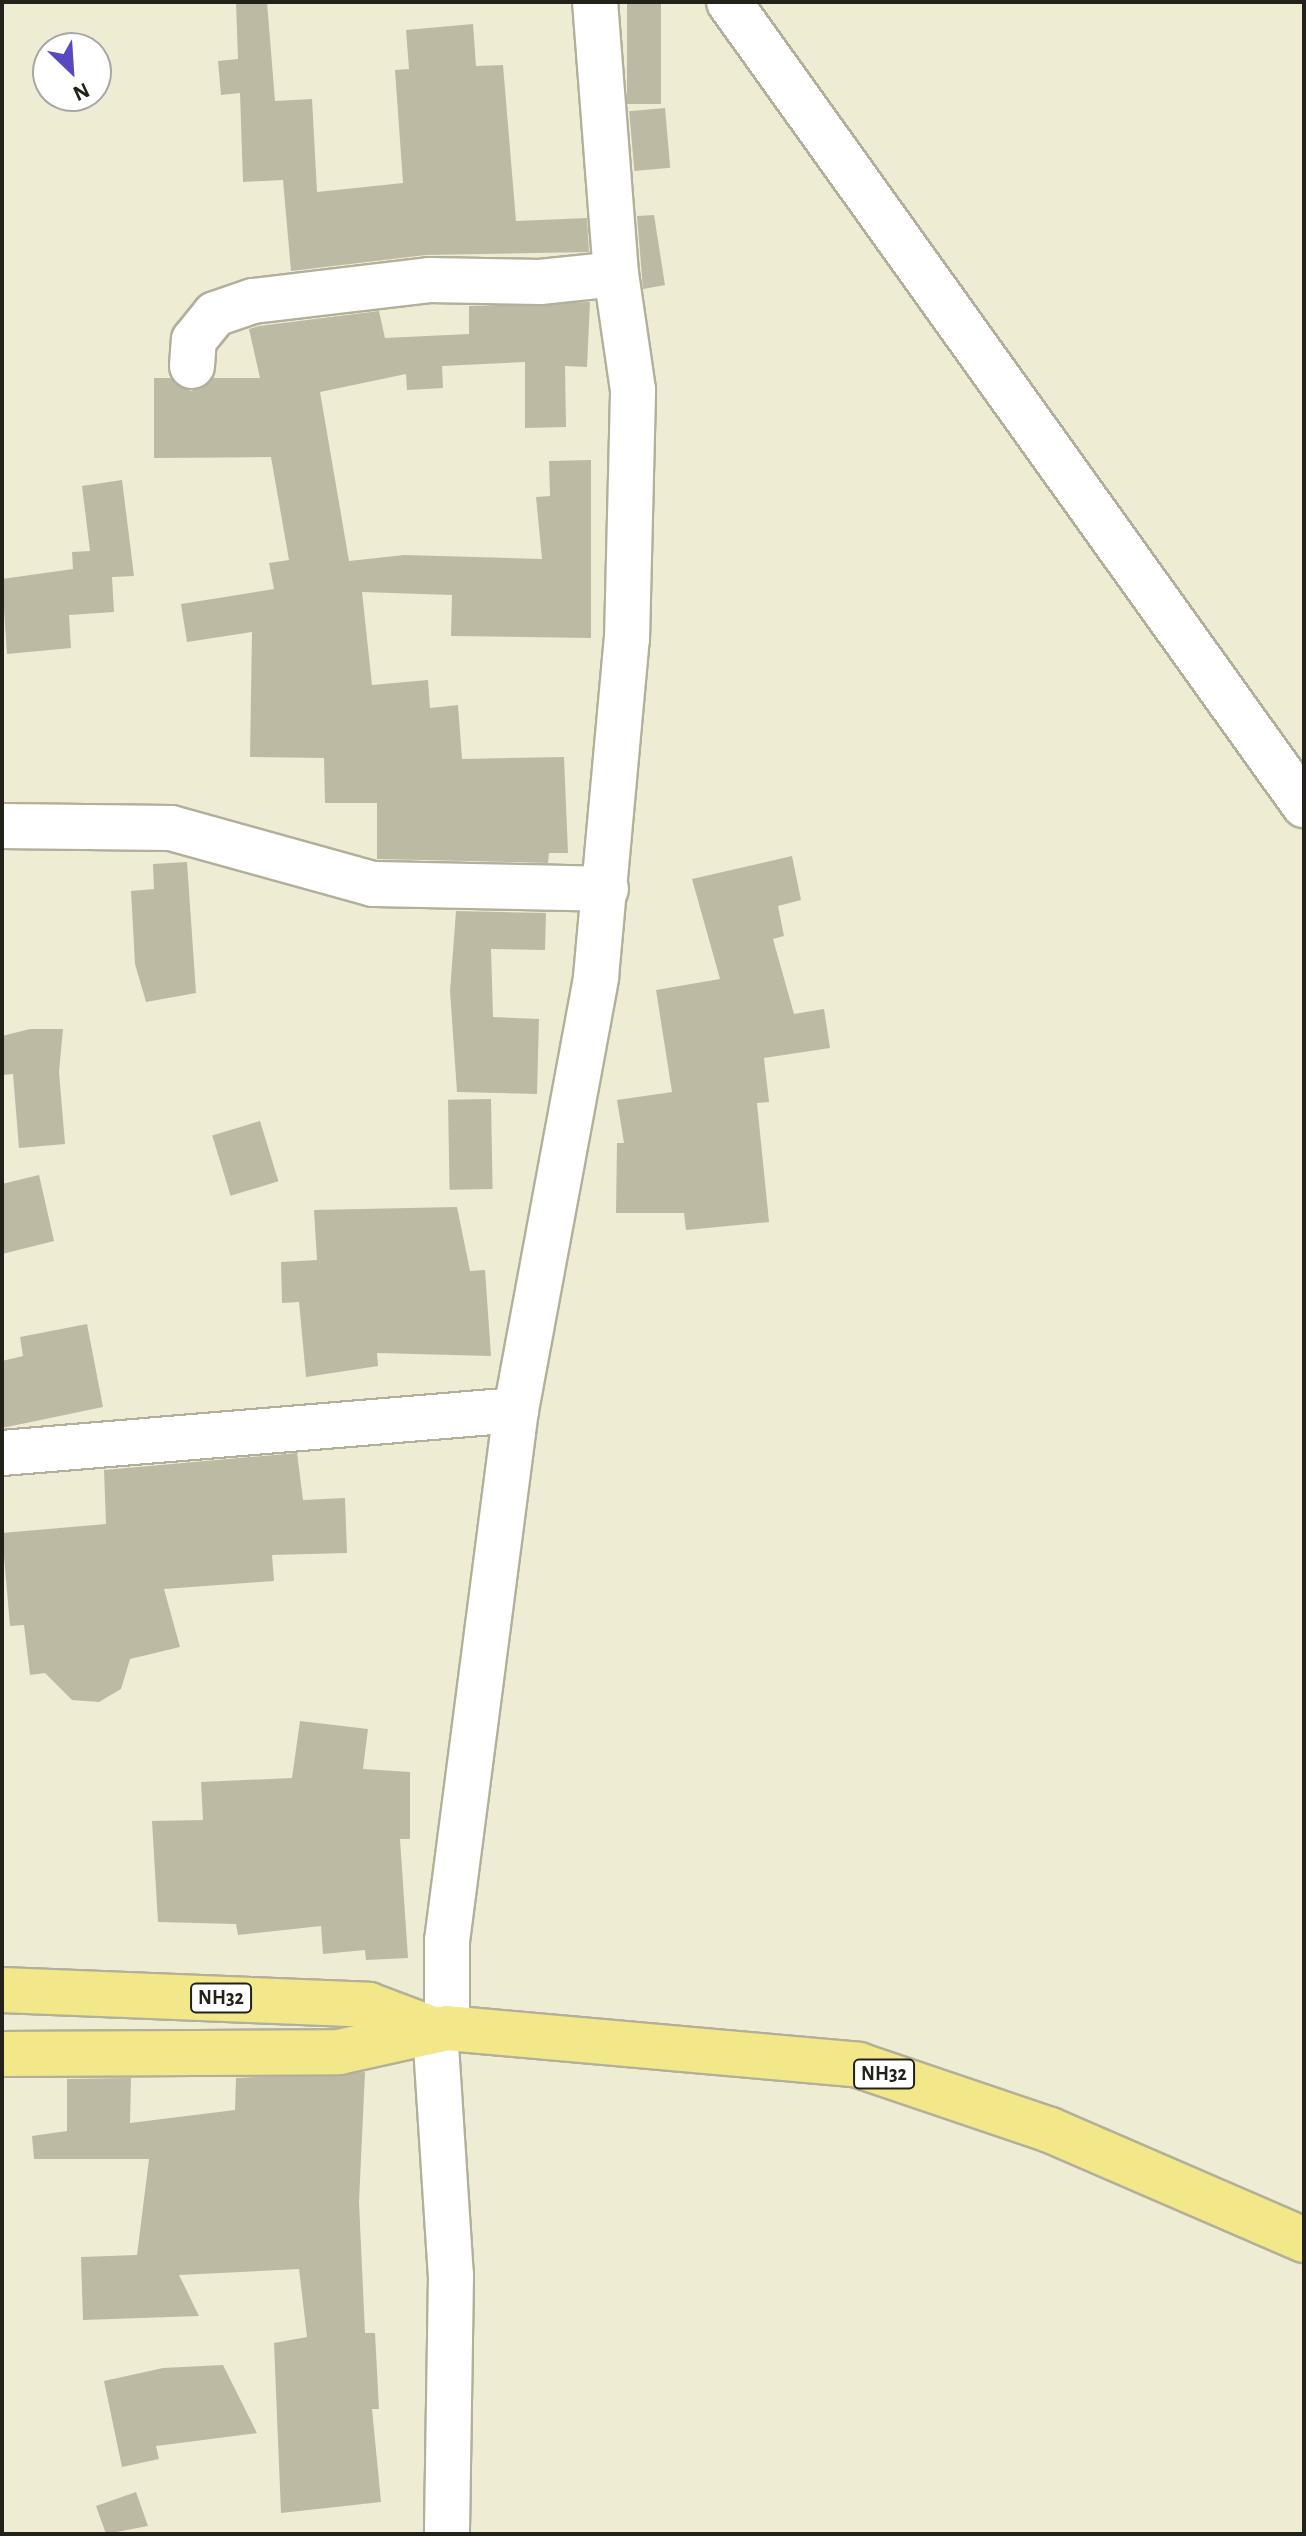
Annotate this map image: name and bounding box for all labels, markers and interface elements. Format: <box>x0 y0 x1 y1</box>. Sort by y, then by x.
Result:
north arrow <box>32 32 112 112</box>
text: N <box>70 79 93 105</box>
road number: NH32 <box>189 1982 253 2014</box>
road number: NH32 <box>852 2058 916 2090</box>

